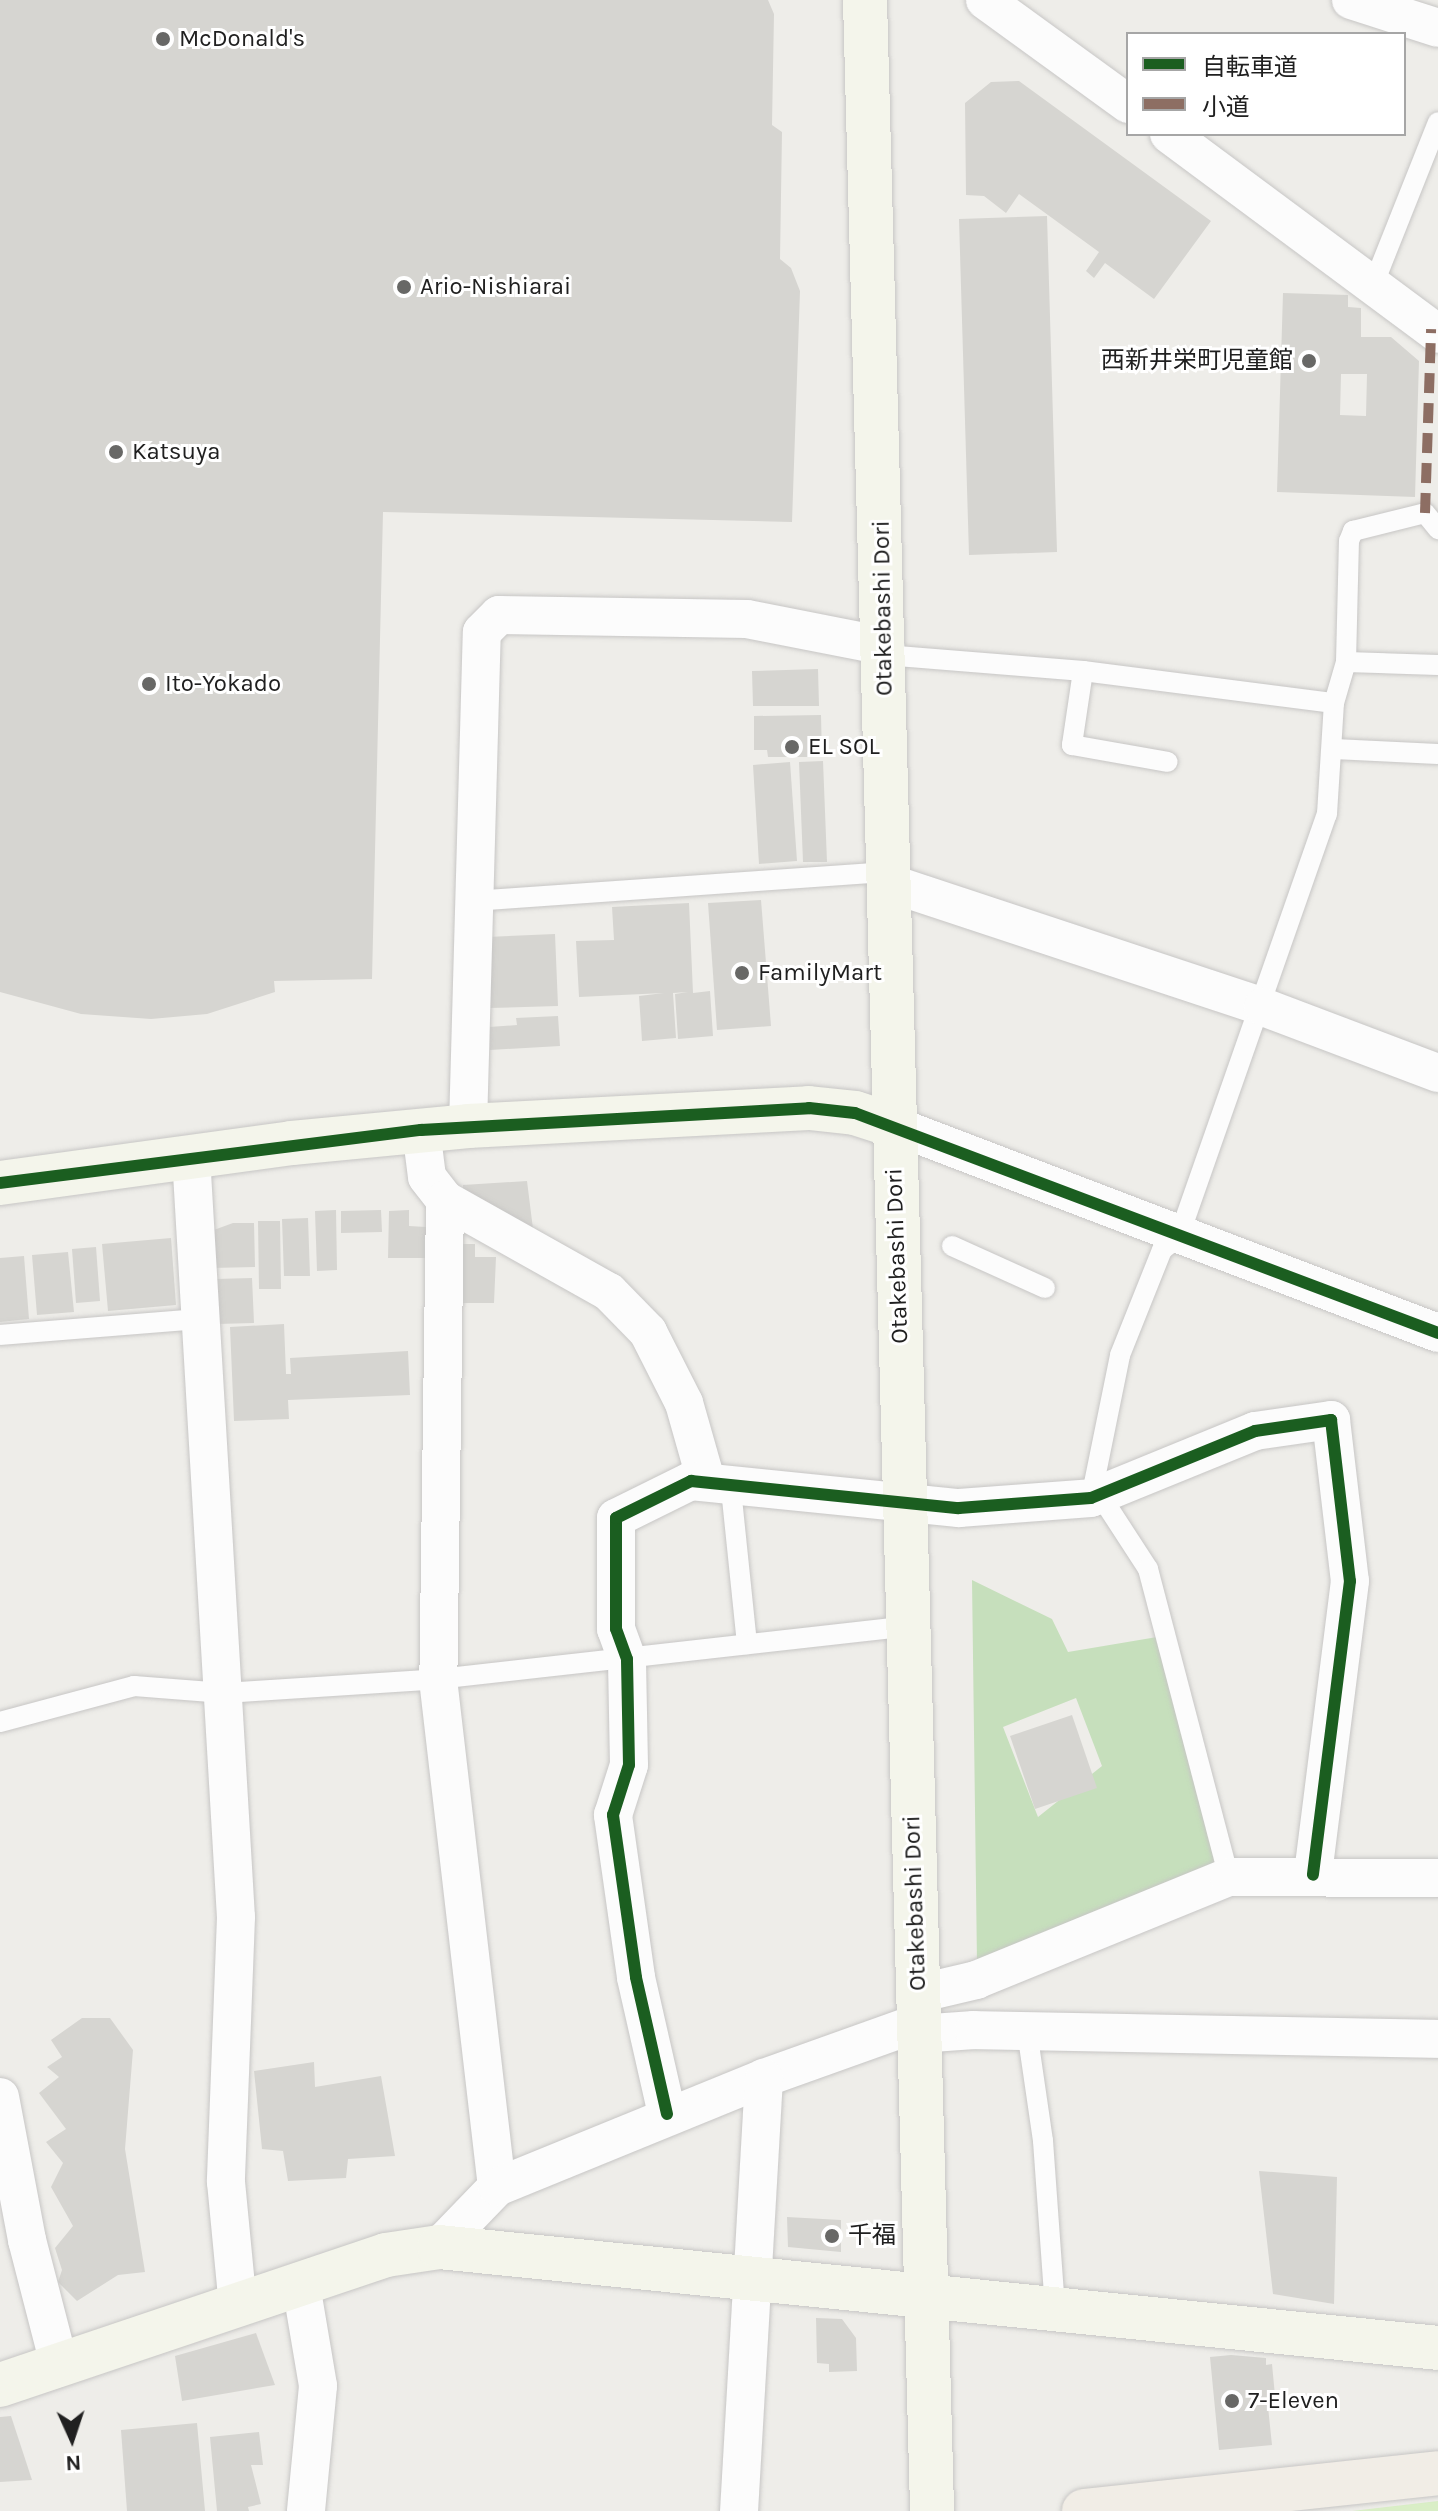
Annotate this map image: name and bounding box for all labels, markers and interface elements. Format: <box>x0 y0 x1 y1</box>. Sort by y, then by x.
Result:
place label: McDonald's <box>179 25 305 53</box>
marker: McDonald's <box>154 30 172 48</box>
legend <box>1126 32 1406 136</box>
text: 自転車道 <box>1202 53 1298 81</box>
text: 小道 <box>1202 93 1250 121</box>
place label: Ario-Nishiarai <box>420 273 571 301</box>
marker: Ario-Nishiarai <box>395 278 413 296</box>
place label: 西新井栄町児童館 <box>1101 347 1293 375</box>
marker: 西新井栄町児童館 <box>1300 352 1318 370</box>
place label: Katsuya <box>132 438 220 466</box>
marker: Katsuya <box>107 443 125 461</box>
street label: Otakebashi Dori <box>867 520 899 696</box>
place label: Ito-Yokado <box>165 670 281 698</box>
marker: Ito-Yokado <box>140 675 158 693</box>
place label: EL SOL <box>808 733 880 761</box>
marker: EL SOL <box>783 738 801 756</box>
place label: FamilyMart <box>758 959 882 987</box>
marker: FamilyMart <box>733 964 751 982</box>
street label: Otakebashi Dori <box>880 1168 914 1344</box>
street label: Otakebashi Dori <box>898 1815 932 1991</box>
place label: 千福 <box>848 2222 896 2250</box>
marker: 千福 <box>823 2227 841 2245</box>
place label: 7-Eleven <box>1248 2387 1339 2415</box>
marker: 7-Eleven <box>1223 2392 1241 2410</box>
north arrow <box>32 2399 112 2479</box>
text: N <box>65 2450 82 2476</box>

